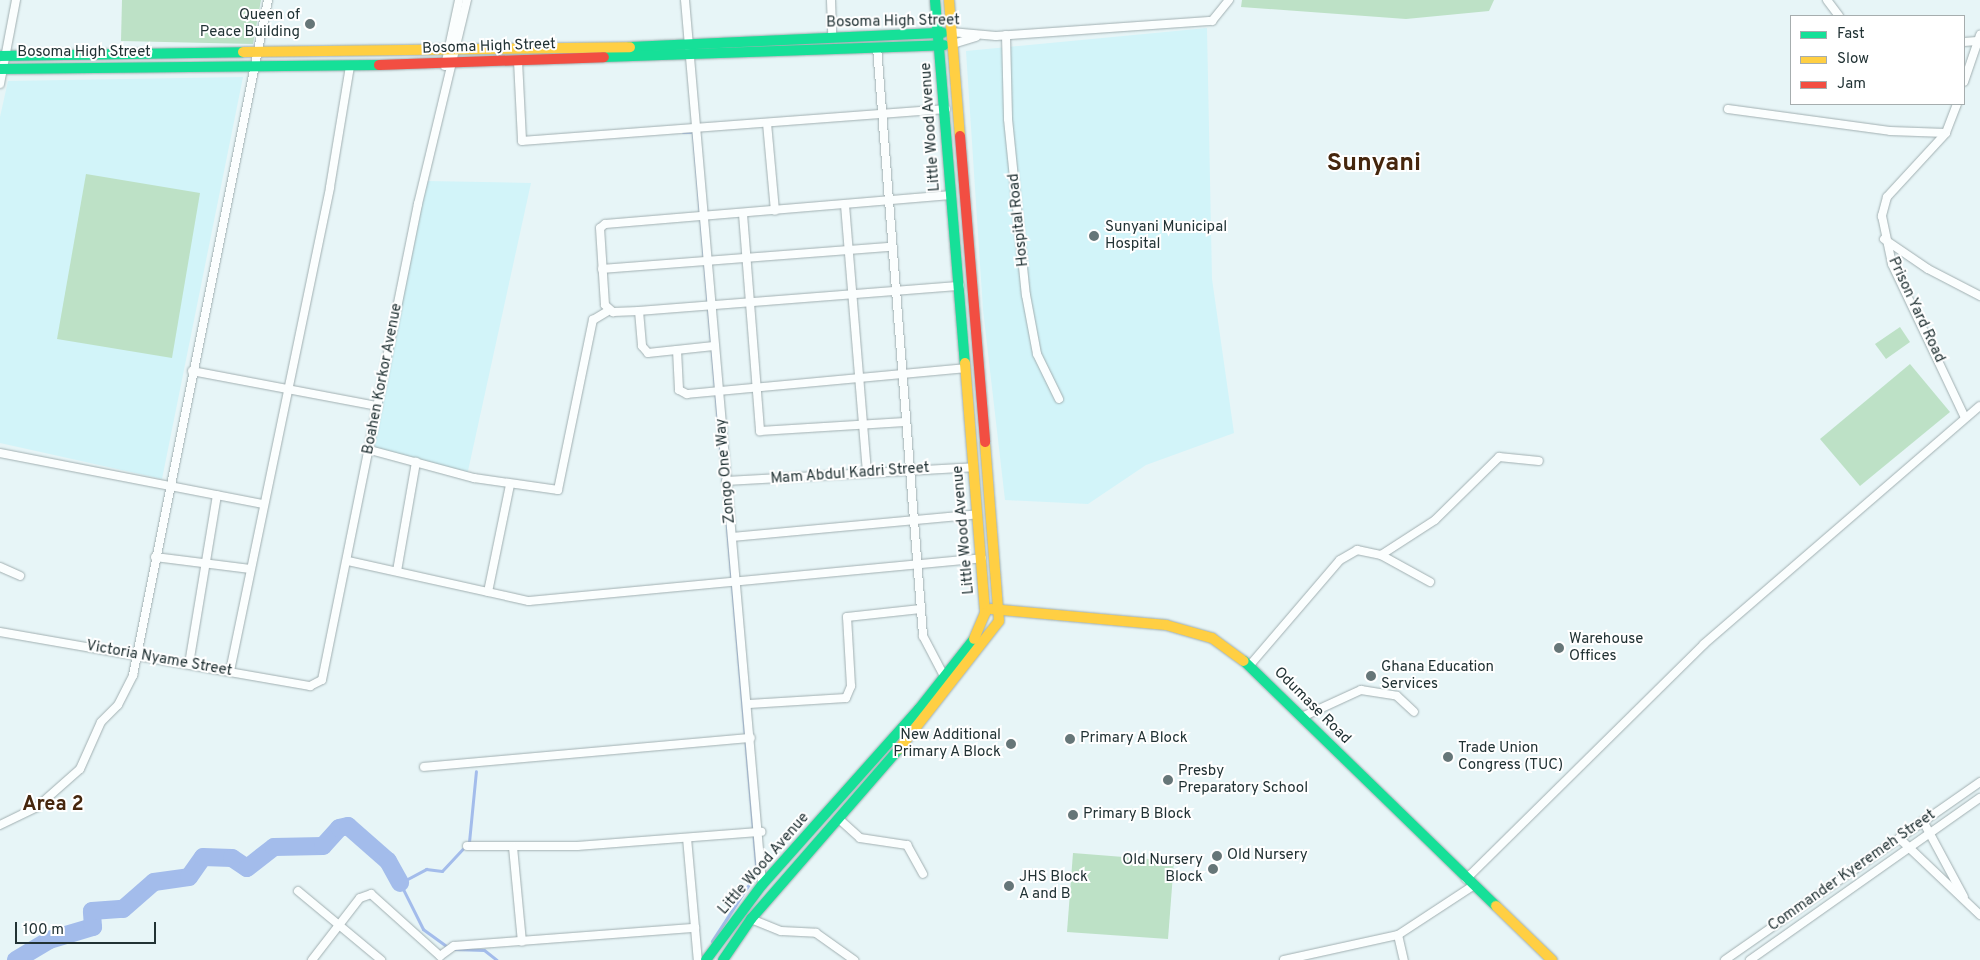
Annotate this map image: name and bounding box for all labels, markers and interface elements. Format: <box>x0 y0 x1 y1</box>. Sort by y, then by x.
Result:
place label: Queen of Peace Building <box>200 6 300 41</box>
street label: Bosoma High Street <box>826 12 960 32</box>
legend <box>1790 15 1965 105</box>
marker: Queen of Peace Building <box>304 18 316 30</box>
text: Fast <box>1837 25 1865 44</box>
street label: Bosoma High Street <box>422 36 556 58</box>
street label: Bosoma High Street <box>17 44 151 62</box>
text: Slow <box>1837 50 1869 69</box>
street label: Little Wood Avenue <box>917 61 945 193</box>
text: Jam <box>1837 75 1866 94</box>
district label: Sunyani <box>1327 149 1421 179</box>
street label: Hospital Road <box>1005 172 1033 268</box>
place label: Sunyani Municipal Hospital <box>1105 218 1227 253</box>
marker: Sunyani Municipal Hospital <box>1087 229 1101 243</box>
street label: Prison Yard Road <box>1884 254 1948 366</box>
street label: Boahen Korkor Avenue <box>359 302 407 456</box>
street label: Zongo One Way <box>712 417 740 525</box>
street label: Mam Abdul Kadri Street <box>770 459 930 489</box>
street label: Little Wood Avenue <box>949 464 979 596</box>
place label: Warehouse Offices <box>1569 630 1643 665</box>
street label: Victoria Nyame Street <box>85 637 233 681</box>
marker: Warehouse Offices <box>1553 642 1565 654</box>
place label: Ghana Education Services <box>1381 658 1494 693</box>
street label: Odumase Road <box>1270 664 1354 748</box>
marker: Ghana Education Services <box>1365 670 1377 682</box>
place label: New Additional Primary A Block <box>892 726 1001 761</box>
place label: Primary A Block <box>1080 730 1189 748</box>
marker: Primary A Block <box>1064 733 1076 745</box>
marker: New Additional Primary A Block <box>1005 738 1017 750</box>
place label: Trade Union Congress (TUC) <box>1458 739 1563 774</box>
marker: Trade Union Congress (TUC) <box>1442 751 1454 763</box>
place label: Presby Preparatory School <box>1178 762 1308 797</box>
marker: Presby Preparatory School <box>1162 774 1174 786</box>
district label: Area 2 <box>22 793 84 817</box>
place label: Primary B Block <box>1083 806 1192 824</box>
street label: Commander Kyeremeh Street <box>1765 806 1939 936</box>
street label: Little Wood Avenue <box>715 809 813 919</box>
marker: Primary B Block <box>1067 809 1079 821</box>
place label: Old Nursery <box>1227 847 1308 865</box>
marker: Old Nursery <box>1211 850 1223 862</box>
place label: Old Nursery Block <box>1122 851 1203 886</box>
marker: Old Nursery Block <box>1207 863 1219 875</box>
place label: JHS Block A and B <box>1019 868 1088 903</box>
marker: JHS Block A and B <box>1003 880 1015 892</box>
scale bar <box>18 912 159 944</box>
text: 100 m <box>23 921 64 940</box>

